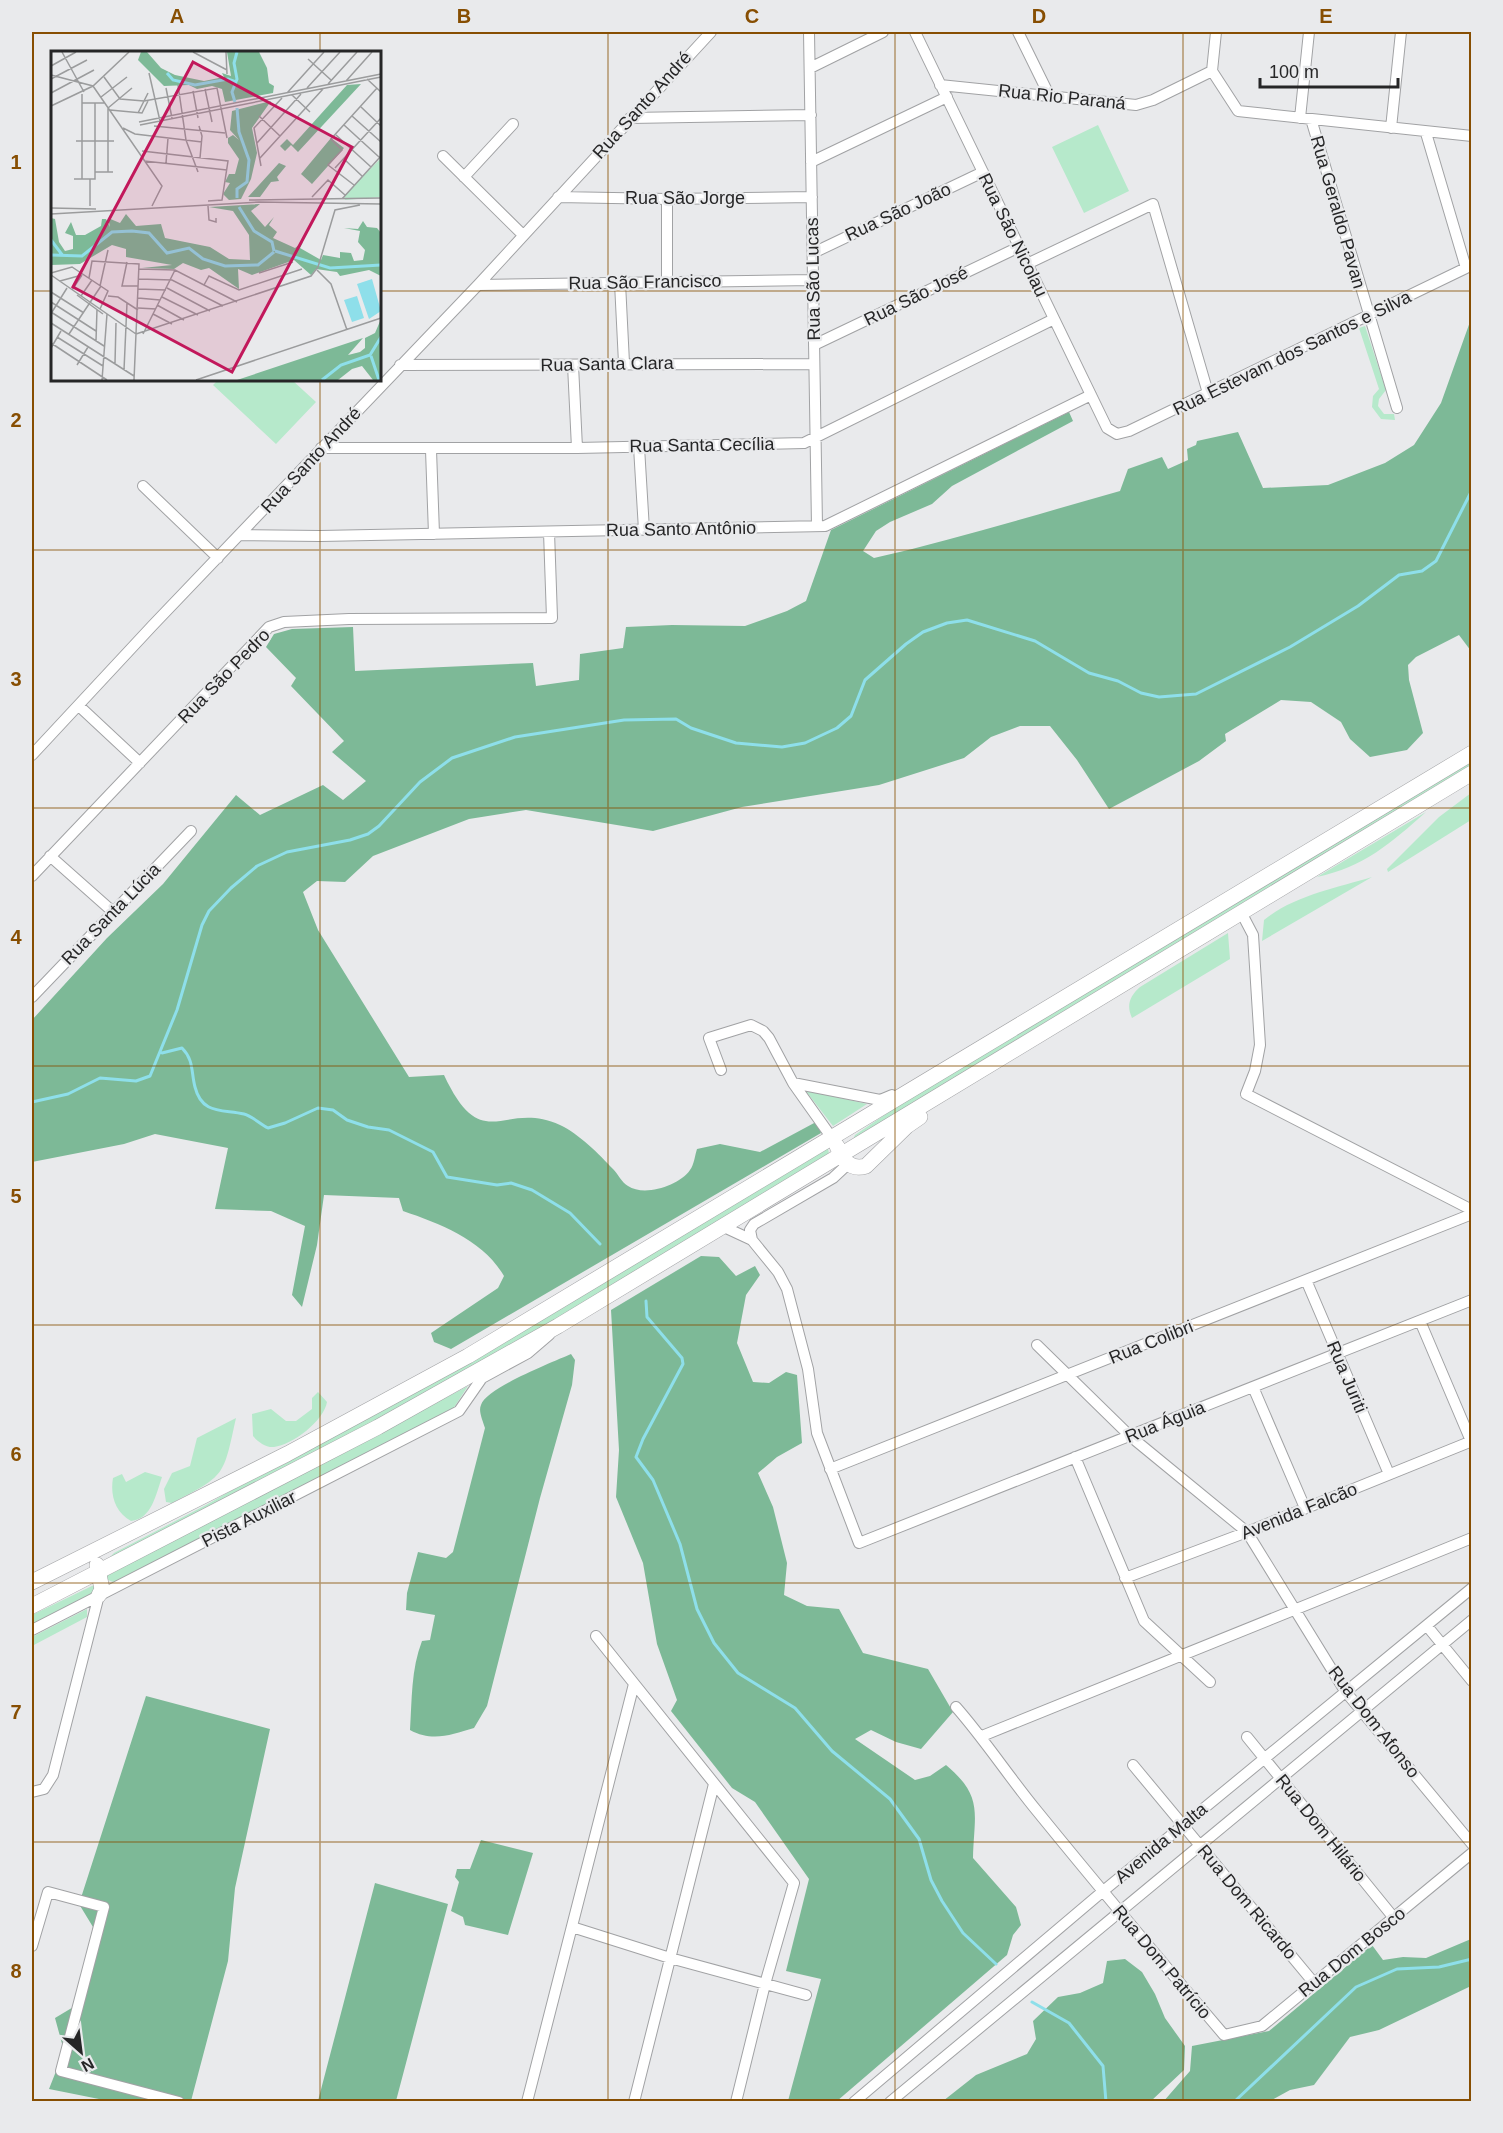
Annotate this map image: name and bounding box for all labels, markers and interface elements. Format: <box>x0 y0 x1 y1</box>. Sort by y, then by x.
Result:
text: A <box>170 5 184 27</box>
text: B <box>457 5 471 27</box>
text: C <box>745 5 759 27</box>
text: D <box>1032 5 1046 27</box>
text: E <box>1319 5 1333 27</box>
street label: Rua Santo André <box>589 47 695 163</box>
inset map <box>51 51 381 381</box>
scale bar <box>1260 51 1398 89</box>
text: 100 m <box>1269 62 1319 82</box>
street label: Rua Rio Paraná <box>997 80 1128 114</box>
street label: Rua Geraldo Pavan <box>1307 133 1369 291</box>
text: 1 <box>10 151 22 173</box>
street label: Rua São Nicolau <box>974 170 1052 300</box>
street label: Rua São João <box>842 179 954 245</box>
street label: Rua São Jorge <box>625 188 745 208</box>
street label: Rua São Lucas <box>802 217 824 341</box>
street label: Rua São José <box>861 262 971 330</box>
street label: Rua São Francisco <box>568 271 722 293</box>
street label: Rua Estevam dos Santos e Silva <box>1170 286 1415 419</box>
street label: Rua Santa Clara <box>540 353 675 375</box>
street label: Rua Santo André <box>257 403 365 517</box>
text: 2 <box>10 409 22 431</box>
street label: Rua Santa Cecília <box>629 434 776 456</box>
street label: Rua Santo Antônio <box>606 518 756 540</box>
street label: Rua São Pedro <box>174 625 274 727</box>
text: 3 <box>10 668 22 690</box>
street label: Rua Santa Lúcia <box>58 858 165 969</box>
text: 4 <box>10 926 22 948</box>
text: 5 <box>10 1185 22 1207</box>
street label: Rua Colibri <box>1106 1316 1196 1368</box>
street label: Rua Juriti <box>1323 1338 1371 1416</box>
street label: Rua Águia <box>1122 1397 1209 1447</box>
text: 6 <box>10 1443 22 1465</box>
street label: Avenida Falcão <box>1238 1479 1360 1543</box>
street label: Pista Auxiliar <box>199 1487 299 1551</box>
street label: Rua Dom Afonso <box>1324 1662 1424 1782</box>
text: 7 <box>10 1701 22 1723</box>
street label: Rua Dom Hilário <box>1272 1770 1370 1886</box>
street label: Avenida Malta <box>1111 1798 1212 1887</box>
street label: Rua Dom Ricardo <box>1193 1841 1301 1963</box>
street label: Rua Dom Patrício <box>1109 1901 1215 2023</box>
street label: Rua Dom Bosco <box>1295 1903 1409 2001</box>
text: 8 <box>10 1960 22 1982</box>
north arrow <box>51 2022 111 2082</box>
text: N <box>79 2055 97 2075</box>

